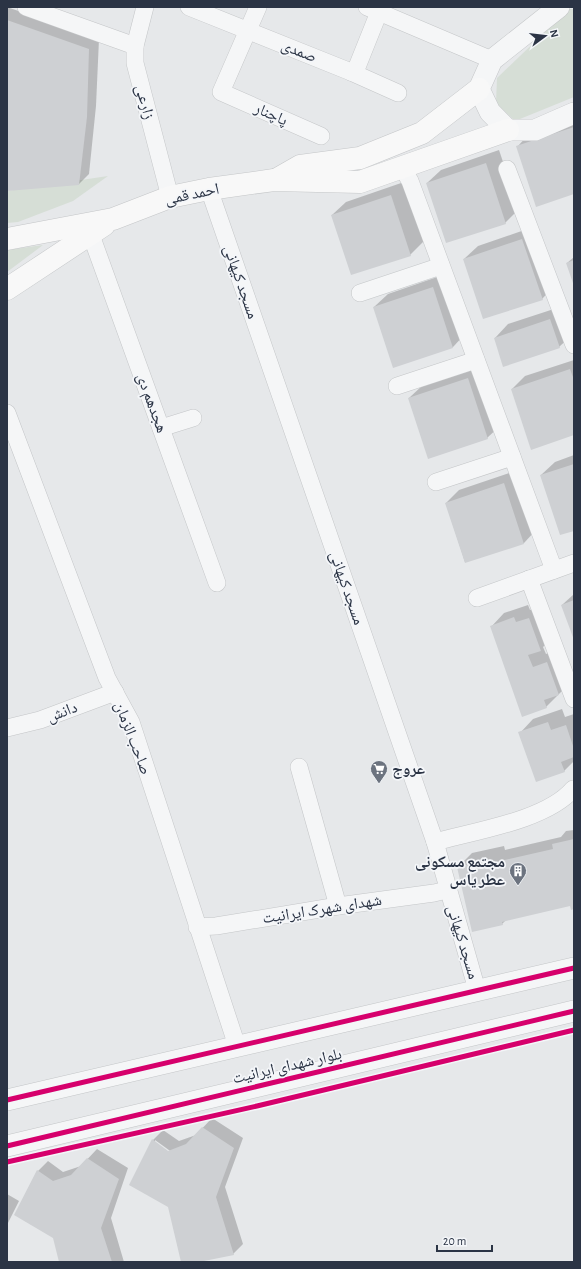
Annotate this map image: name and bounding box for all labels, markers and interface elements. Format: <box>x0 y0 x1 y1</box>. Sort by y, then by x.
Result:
north arrow <box>525 16 565 56</box>
text: N <box>548 28 560 39</box>
street label: صمدی <box>278 37 319 67</box>
street label: زارعی <box>131 83 157 122</box>
street label: پاچنار <box>251 99 290 129</box>
street label: احمد قمی <box>163 180 221 210</box>
street label: مسجد کیهانی <box>219 243 261 322</box>
street label: هجدهم دی <box>132 371 170 436</box>
street label: مسجد کیهانی <box>325 549 367 628</box>
street label: دانش <box>45 699 80 727</box>
street label: صاحب الزمان <box>110 699 154 777</box>
supermarket icon: عروج <box>369 759 389 784</box>
place label: عروج <box>392 761 425 779</box>
place label: مجتمع مسکونی عطر یاس <box>415 854 505 889</box>
building icon: مجتمع مسکونی عطر یاس <box>508 861 528 886</box>
street label: شهدای شهرک ایرانیت <box>261 892 383 928</box>
street label: مسجد کیهانی <box>442 903 482 982</box>
street label: بلوار شهدای ایرانیت <box>231 1046 344 1088</box>
scale bar <box>437 1227 492 1253</box>
text: 20 m <box>443 1235 466 1247</box>

